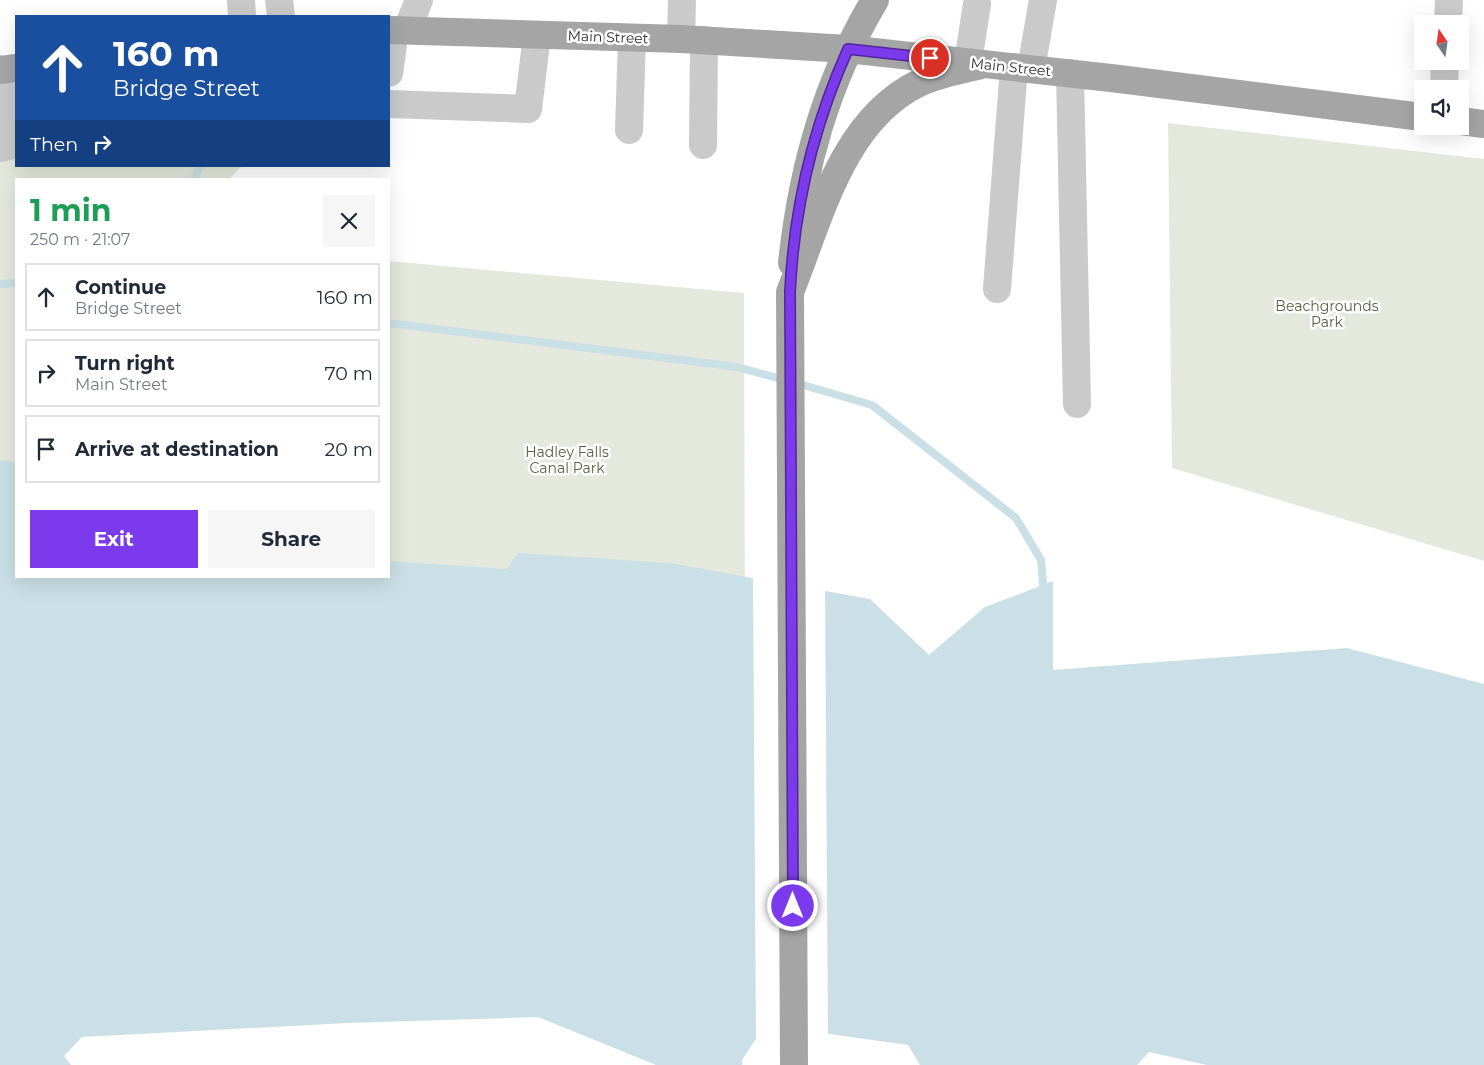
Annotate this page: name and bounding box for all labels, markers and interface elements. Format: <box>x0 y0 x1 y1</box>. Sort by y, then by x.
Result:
north arrow <box>1414 15 1469 70</box>
map controls <box>1414 15 1469 135</box>
street label: Main Street <box>567 27 649 47</box>
text: 160 m <box>113 32 219 75</box>
icon: ahead <box>30 35 95 100</box>
pin <box>909 37 951 79</box>
icon: arrive <box>916 44 944 72</box>
street label: Main Street <box>970 54 1052 80</box>
text: Bridge Street <box>113 75 260 102</box>
button: sound <box>1414 80 1469 135</box>
icon: right <box>88 130 116 158</box>
text: Then <box>30 133 78 156</box>
text: 1 min <box>30 192 111 229</box>
button: close <box>323 195 375 247</box>
text: 250 m · 21:07 <box>30 230 130 249</box>
text: Continue <box>75 276 166 299</box>
icon: ahead <box>32 283 60 311</box>
text: 160 m <box>317 286 373 309</box>
park label: Beachgrounds Park <box>1275 297 1379 331</box>
text: Bridge Street <box>75 299 182 318</box>
text: Turn right <box>75 352 175 375</box>
icon: right <box>32 359 60 387</box>
text: 70 m <box>324 362 373 385</box>
text: Main Street <box>75 375 167 394</box>
icon: arrive <box>32 435 60 463</box>
text: Arrive at destination <box>75 438 279 461</box>
text: 20 m <box>325 438 373 461</box>
park label: Hadley Falls Canal Park <box>525 443 609 477</box>
button: Exit <box>30 510 198 568</box>
button: Share <box>208 510 375 568</box>
position arrow <box>766 879 818 931</box>

